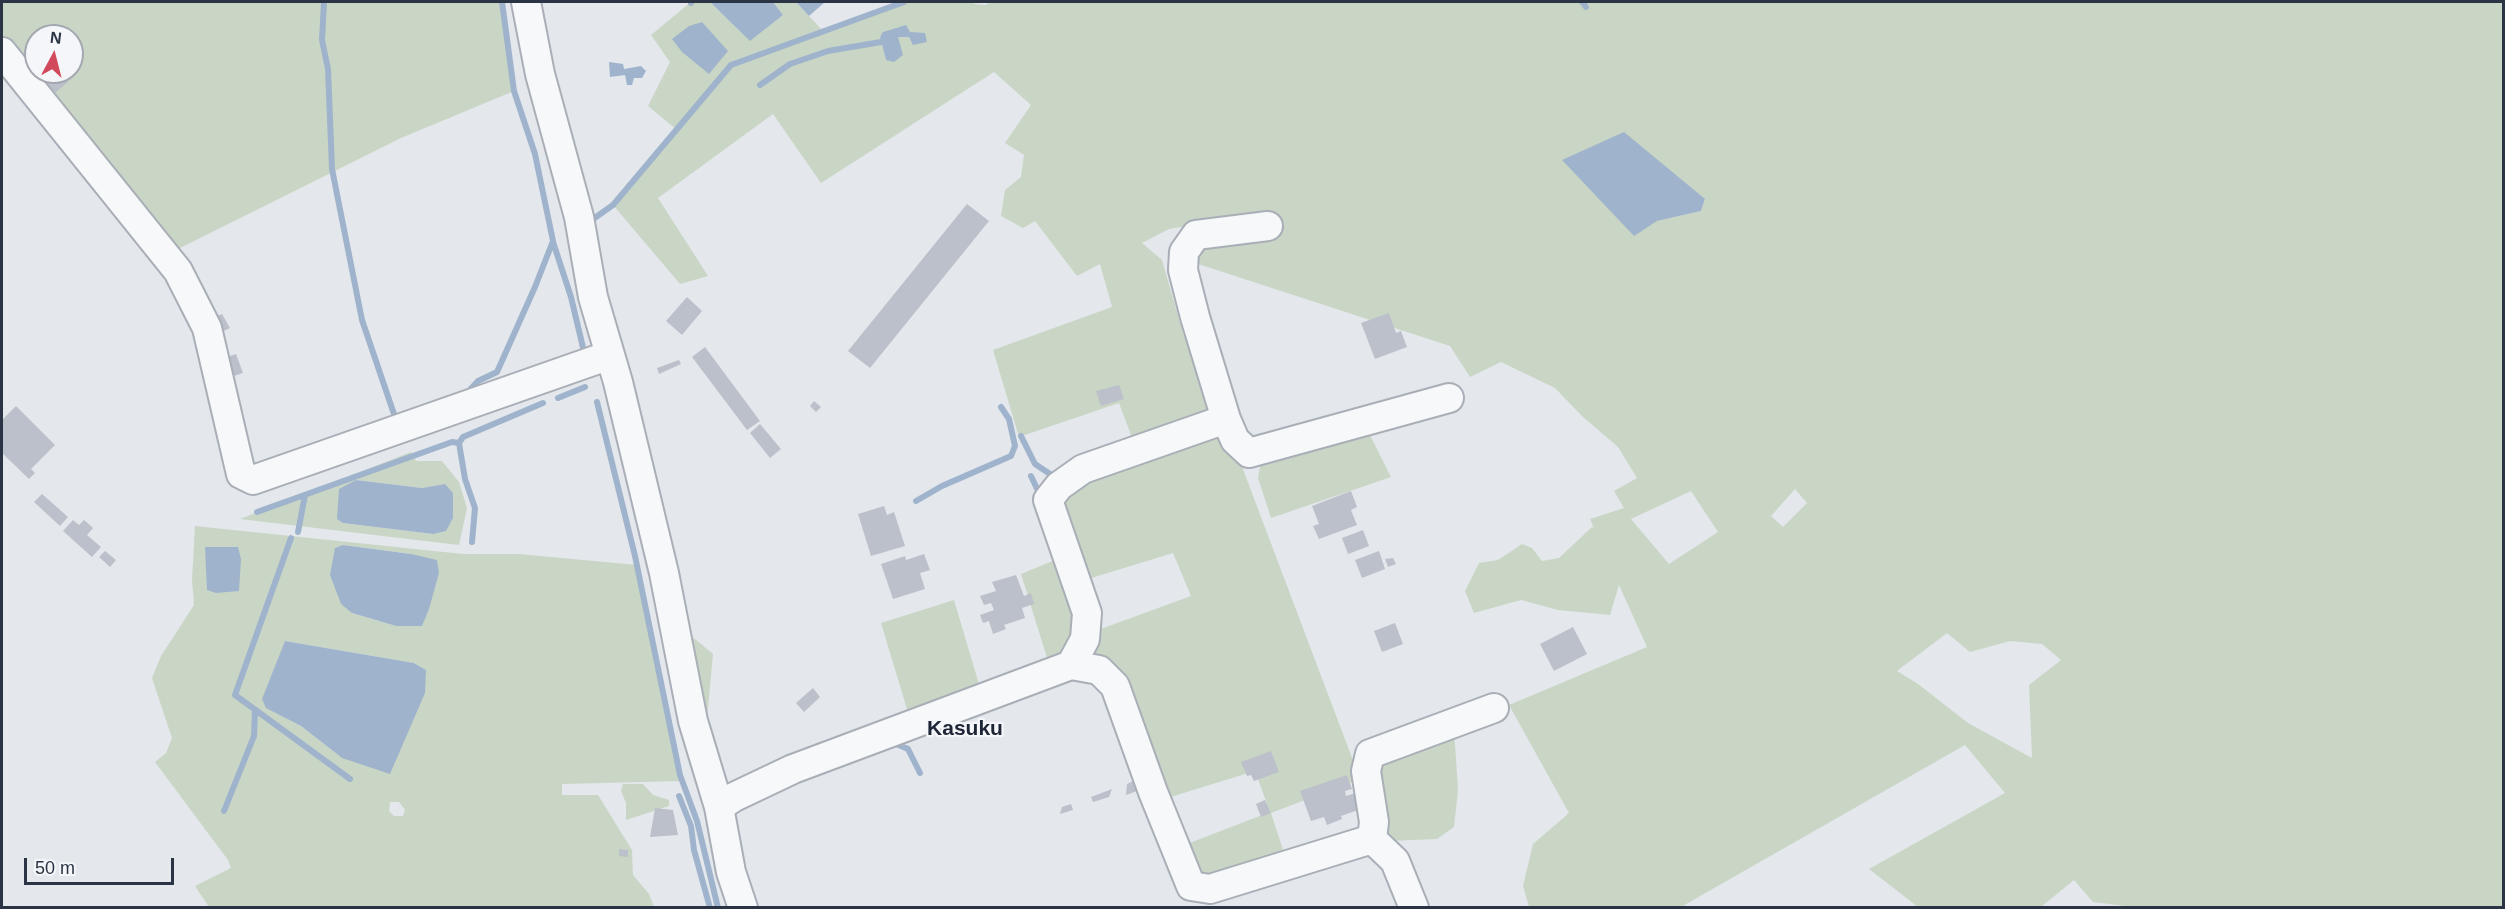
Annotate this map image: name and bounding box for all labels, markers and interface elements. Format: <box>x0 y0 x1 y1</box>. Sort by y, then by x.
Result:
north arrow <box>24 24 84 84</box>
text: N <box>49 28 63 47</box>
district label: Kasuku <box>927 716 1003 742</box>
scale bar <box>27 846 177 884</box>
text: 50 m <box>35 858 75 878</box>

